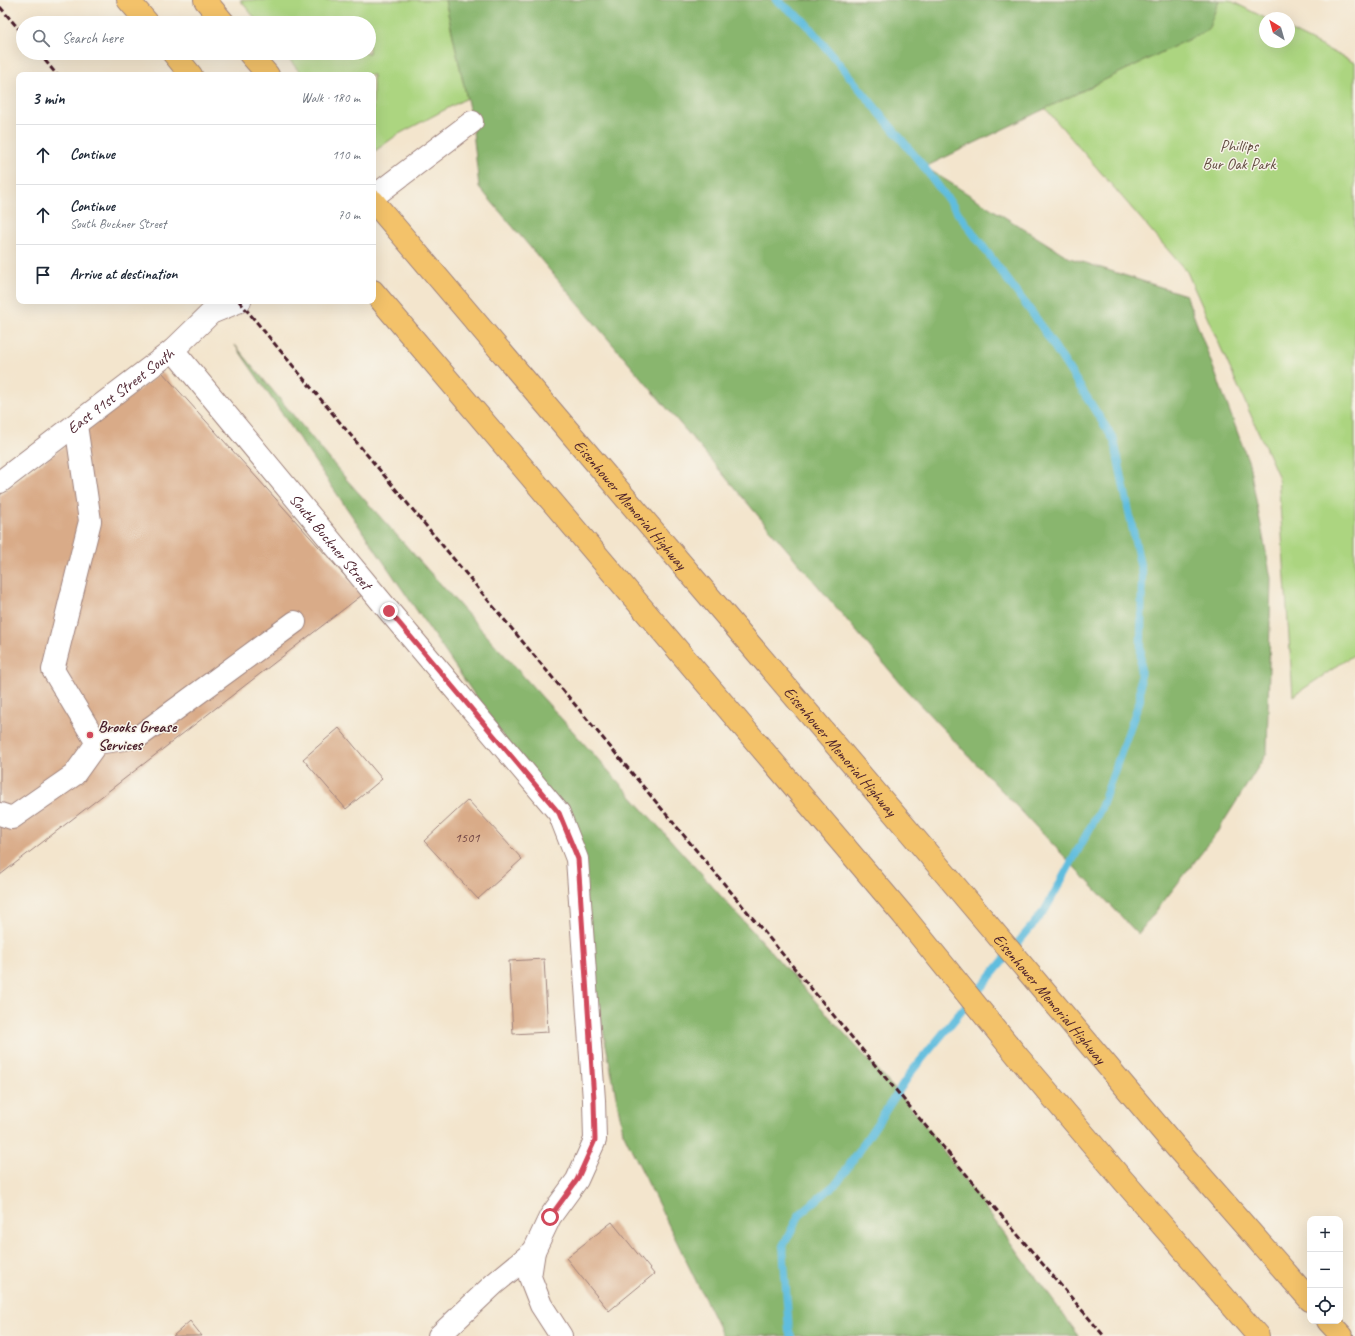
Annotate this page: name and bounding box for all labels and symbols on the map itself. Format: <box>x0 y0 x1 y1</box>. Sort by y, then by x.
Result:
north arrow <box>1259 12 1295 48</box>
park label: Phillips Bur Oak Park <box>1203 136 1277 174</box>
street label: East 91st Street South <box>63 343 180 438</box>
street label: Eisenhower Memorial Highway <box>569 436 692 575</box>
street label: South Buckner Street <box>285 490 378 596</box>
route end <box>380 602 398 620</box>
street label: Eisenhower Memorial Highway <box>779 683 902 822</box>
place label: Brooks Grease Services <box>98 717 178 755</box>
marker: Brooks Grease Services <box>85 730 95 740</box>
house number: 1501 <box>454 829 480 846</box>
street label: Eisenhower Memorial Highway <box>989 930 1111 1069</box>
route start <box>541 1208 559 1226</box>

